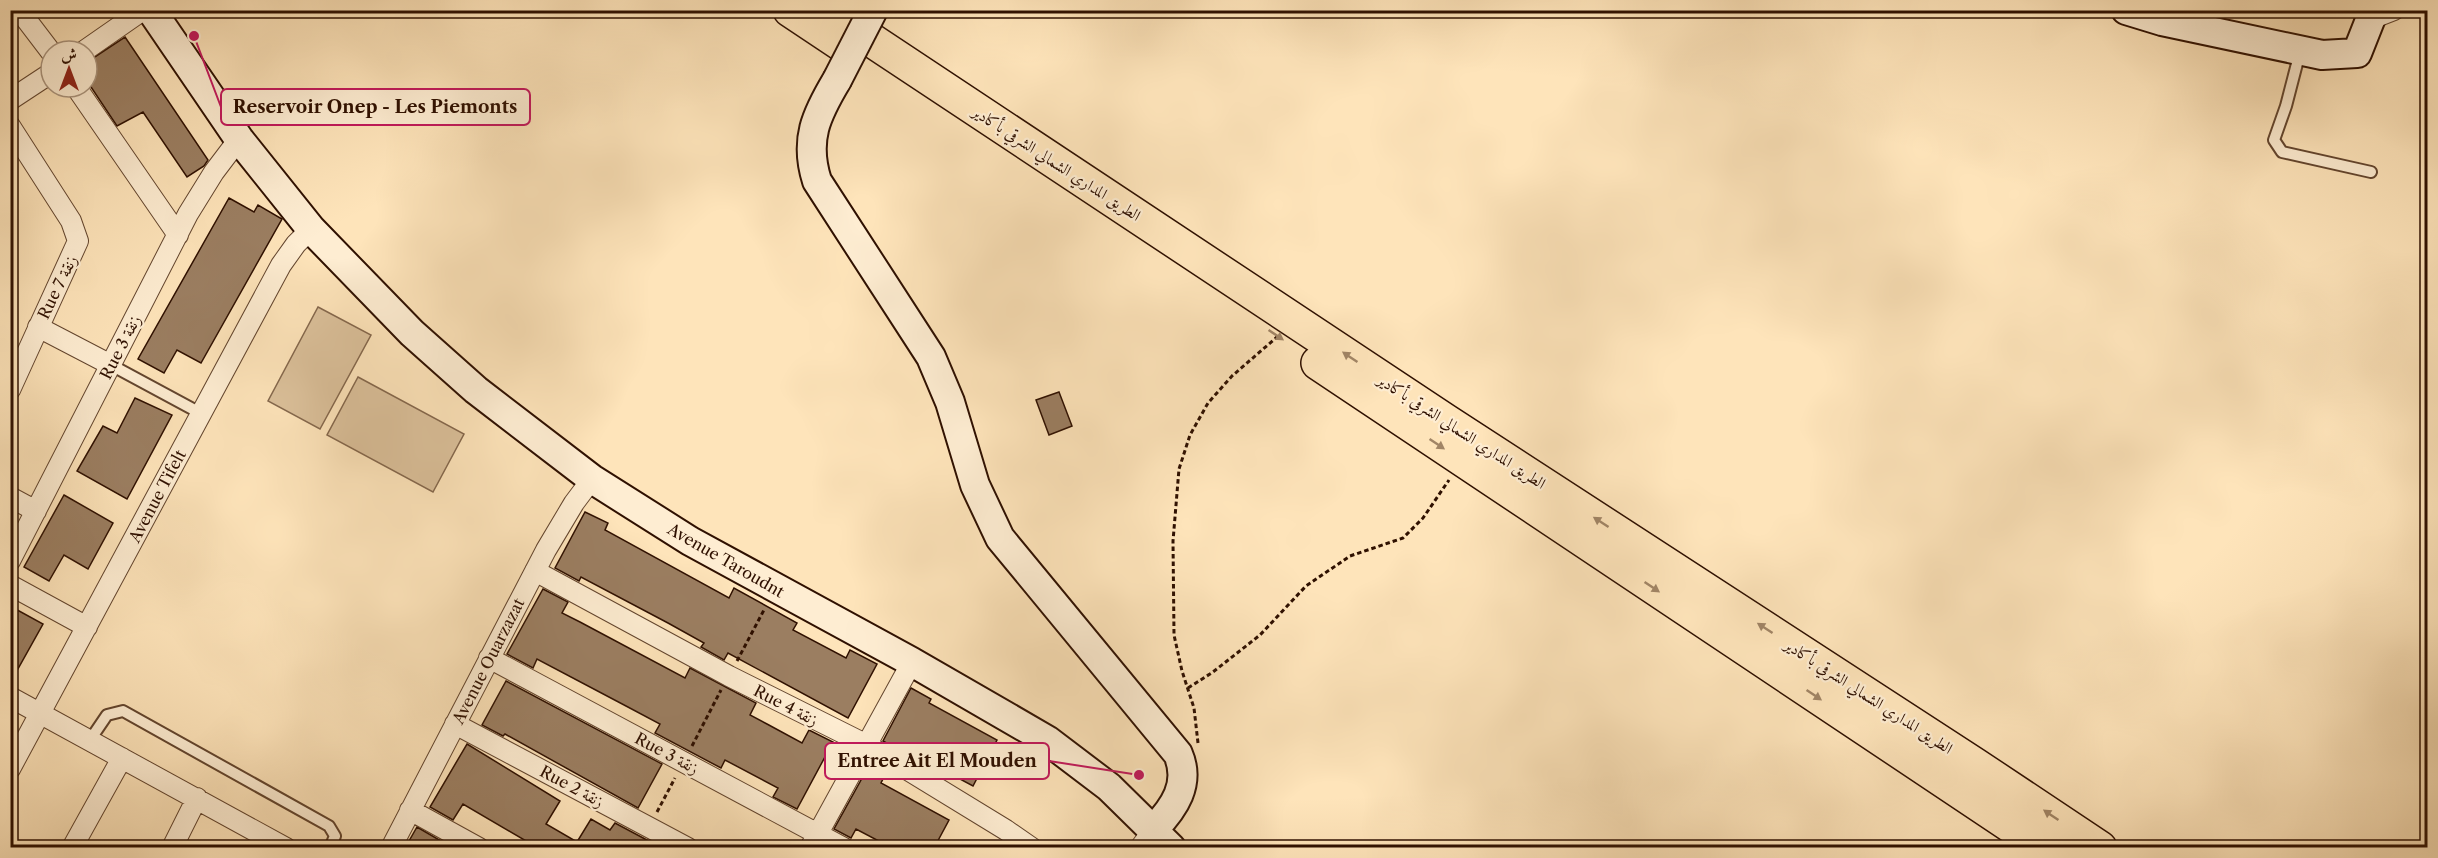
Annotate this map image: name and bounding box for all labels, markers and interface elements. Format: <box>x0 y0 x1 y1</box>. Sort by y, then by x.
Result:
north arrow <box>39 39 99 99</box>
text: ش <box>61 44 77 64</box>
callout: Reservoir Onep - Les Piemonts <box>221 89 530 125</box>
text: Reservoir Onep - Les Piemonts <box>233 96 517 118</box>
street label: الطريق المداري الشمالي الشرقي بأكادير <box>966 99 1145 227</box>
street label: Rue 7 زنقة <box>33 252 81 322</box>
street label: Rue 3 زنقة <box>95 312 145 382</box>
one-way arrow <box>1267 329 1284 340</box>
one-way arrow <box>1342 352 1359 363</box>
street label: الطريق المداري الشمالي الشرقي بأكادير <box>1371 367 1550 495</box>
one-way arrow <box>1429 438 1445 449</box>
street label: Avenue Tifelt <box>124 446 190 547</box>
one-way arrow <box>1593 517 1609 528</box>
street label: Avenue Taroudnt <box>663 518 788 602</box>
one-way arrow <box>1644 581 1660 592</box>
street label: Avenue Ouarzazat <box>447 594 529 728</box>
one-way arrow <box>1757 623 1773 634</box>
street label: الطريق المداري الشمالي الشرقي بأكادير <box>1778 632 1957 760</box>
street label: Rue 4 زنقة <box>750 680 822 730</box>
one-way arrow <box>1806 689 1822 700</box>
street label: Rue 3 زنقة <box>632 728 702 778</box>
callout: Entree Ait El Mouden <box>825 743 1049 779</box>
text: Entree Ait El Mouden <box>837 750 1037 772</box>
street label: Rue 2 زنقة <box>536 761 608 811</box>
one-way arrow <box>2043 810 2059 821</box>

